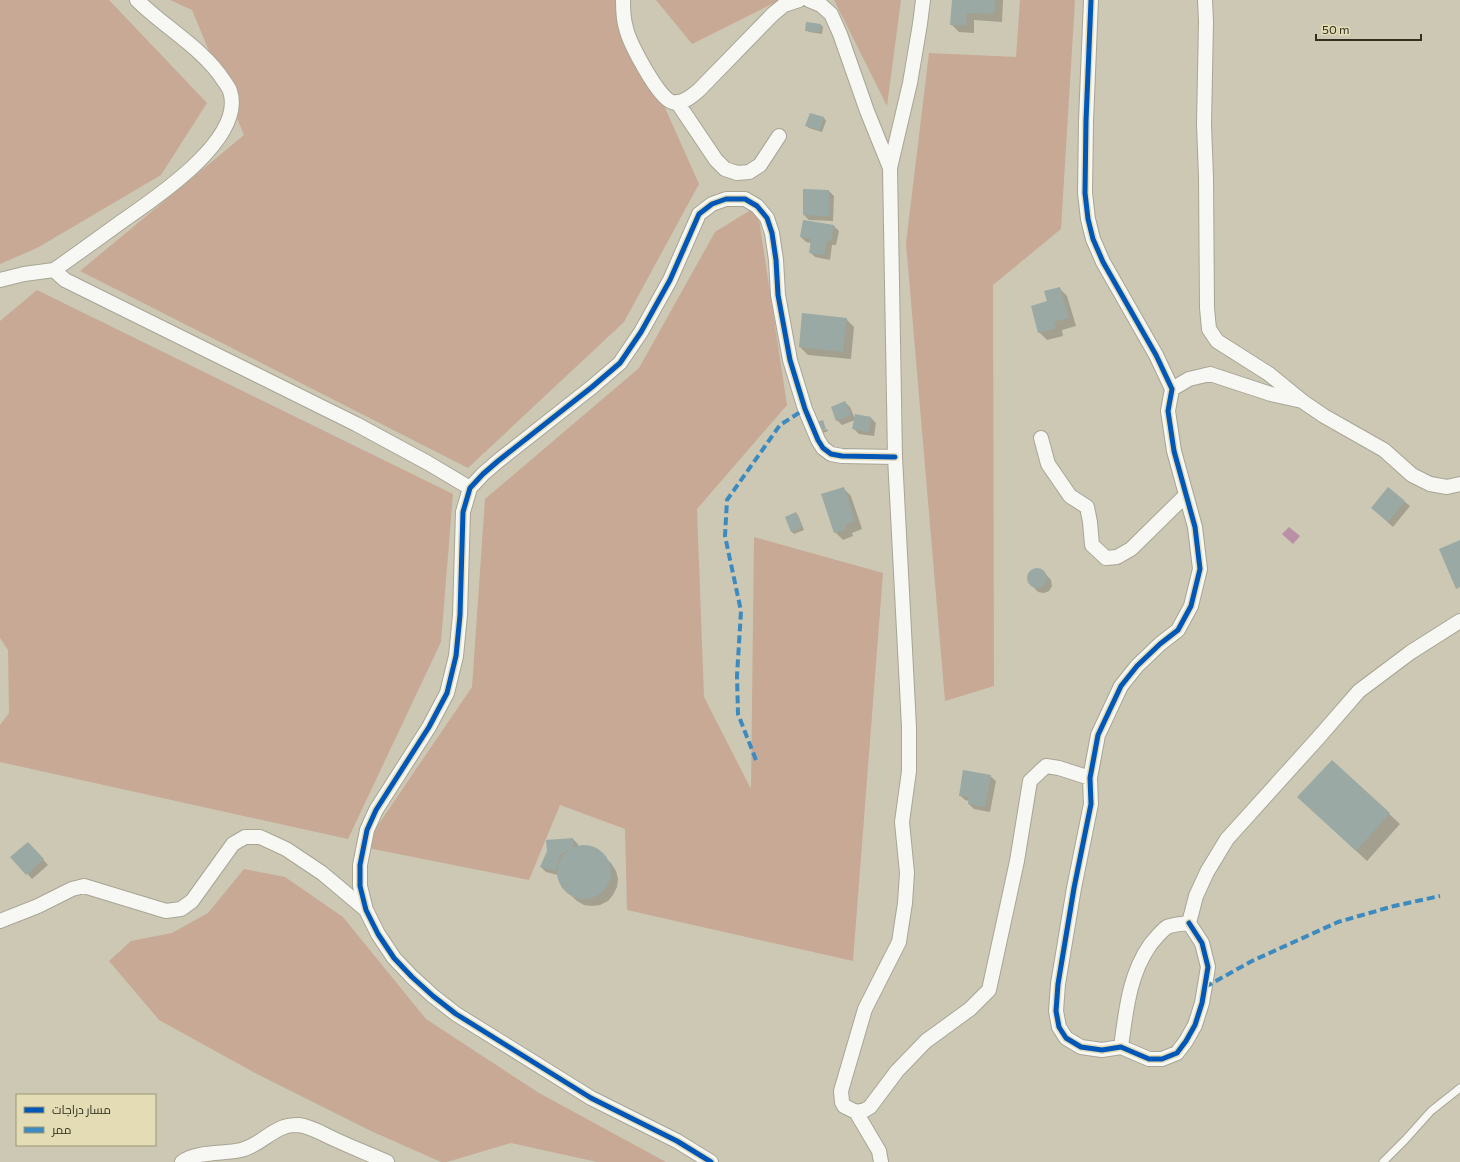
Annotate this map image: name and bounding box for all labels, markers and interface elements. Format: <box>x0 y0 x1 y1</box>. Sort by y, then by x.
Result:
scale bar <box>1316 16 1421 42</box>
text: 50 m <box>1322 22 1350 36</box>
legend <box>16 1094 156 1146</box>
text: مسار دراجات <box>52 1102 111 1117</box>
text: ممر <box>51 1122 71 1137</box>

